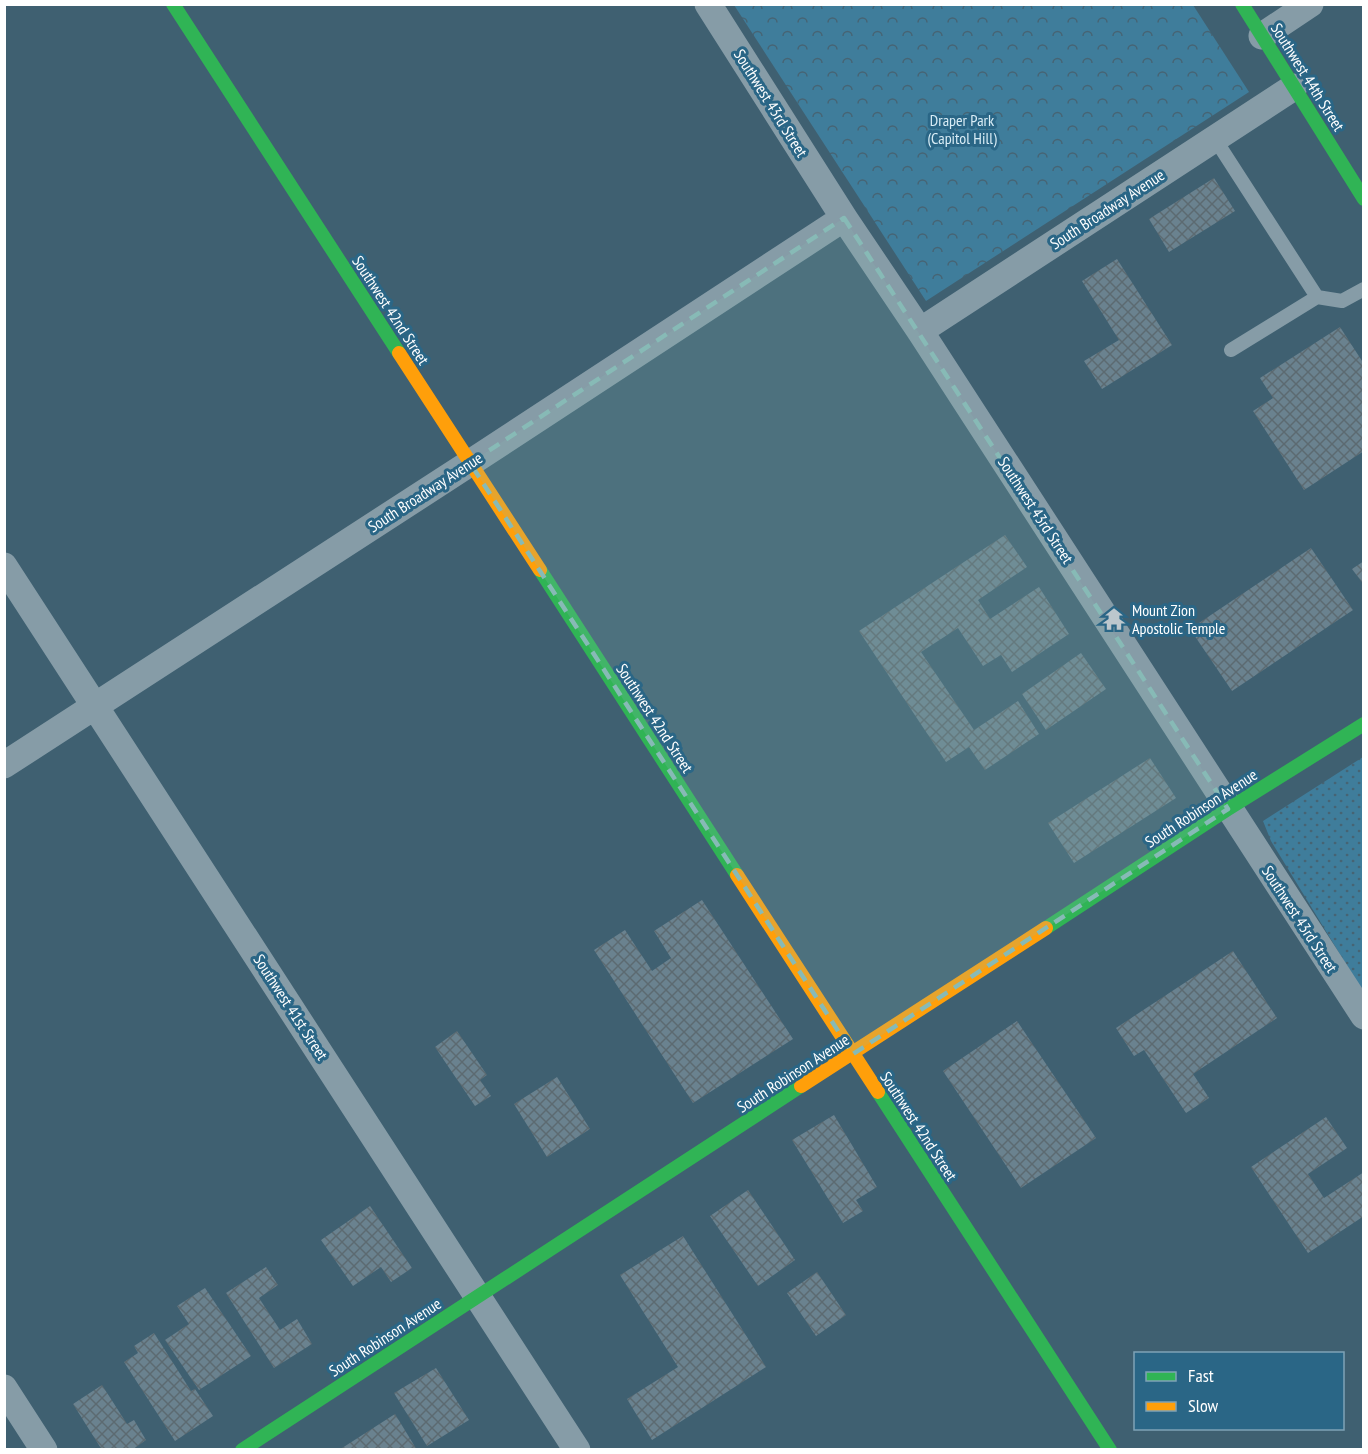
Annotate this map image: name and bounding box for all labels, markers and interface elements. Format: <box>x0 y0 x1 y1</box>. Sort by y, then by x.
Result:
street label: Southwest 44th Street <box>1267 19 1350 135</box>
street label: Southwest 43rd Street <box>730 45 813 161</box>
park label: Draper Park (Capitol Hill) <box>927 110 997 148</box>
street label: South Broadway Avenue <box>1046 165 1168 253</box>
street label: Southwest 42nd Street <box>348 252 434 369</box>
street label: South Broadway Avenue <box>364 448 486 536</box>
street label: Southwest 43rd Street <box>994 453 1078 568</box>
place label: Mount Zion Apostolic Temple <box>1132 600 1225 638</box>
temple icon: Mount Zion Apostolic Temple <box>1101 606 1127 632</box>
street label: Southwest 42nd Street <box>612 660 698 777</box>
street label: South Robinson Avenue <box>1141 764 1261 852</box>
street label: Southwest 43rd Street <box>1258 862 1342 977</box>
street label: Southwest 41st Street <box>249 950 333 1064</box>
street label: South Robinson Avenue <box>733 1029 853 1117</box>
street label: Southwest 42nd Street <box>876 1068 962 1185</box>
street label: South Robinson Avenue <box>325 1293 445 1381</box>
legend <box>1134 1352 1344 1430</box>
text: Fast <box>1188 1364 1214 1387</box>
text: Slow <box>1188 1394 1219 1417</box>

